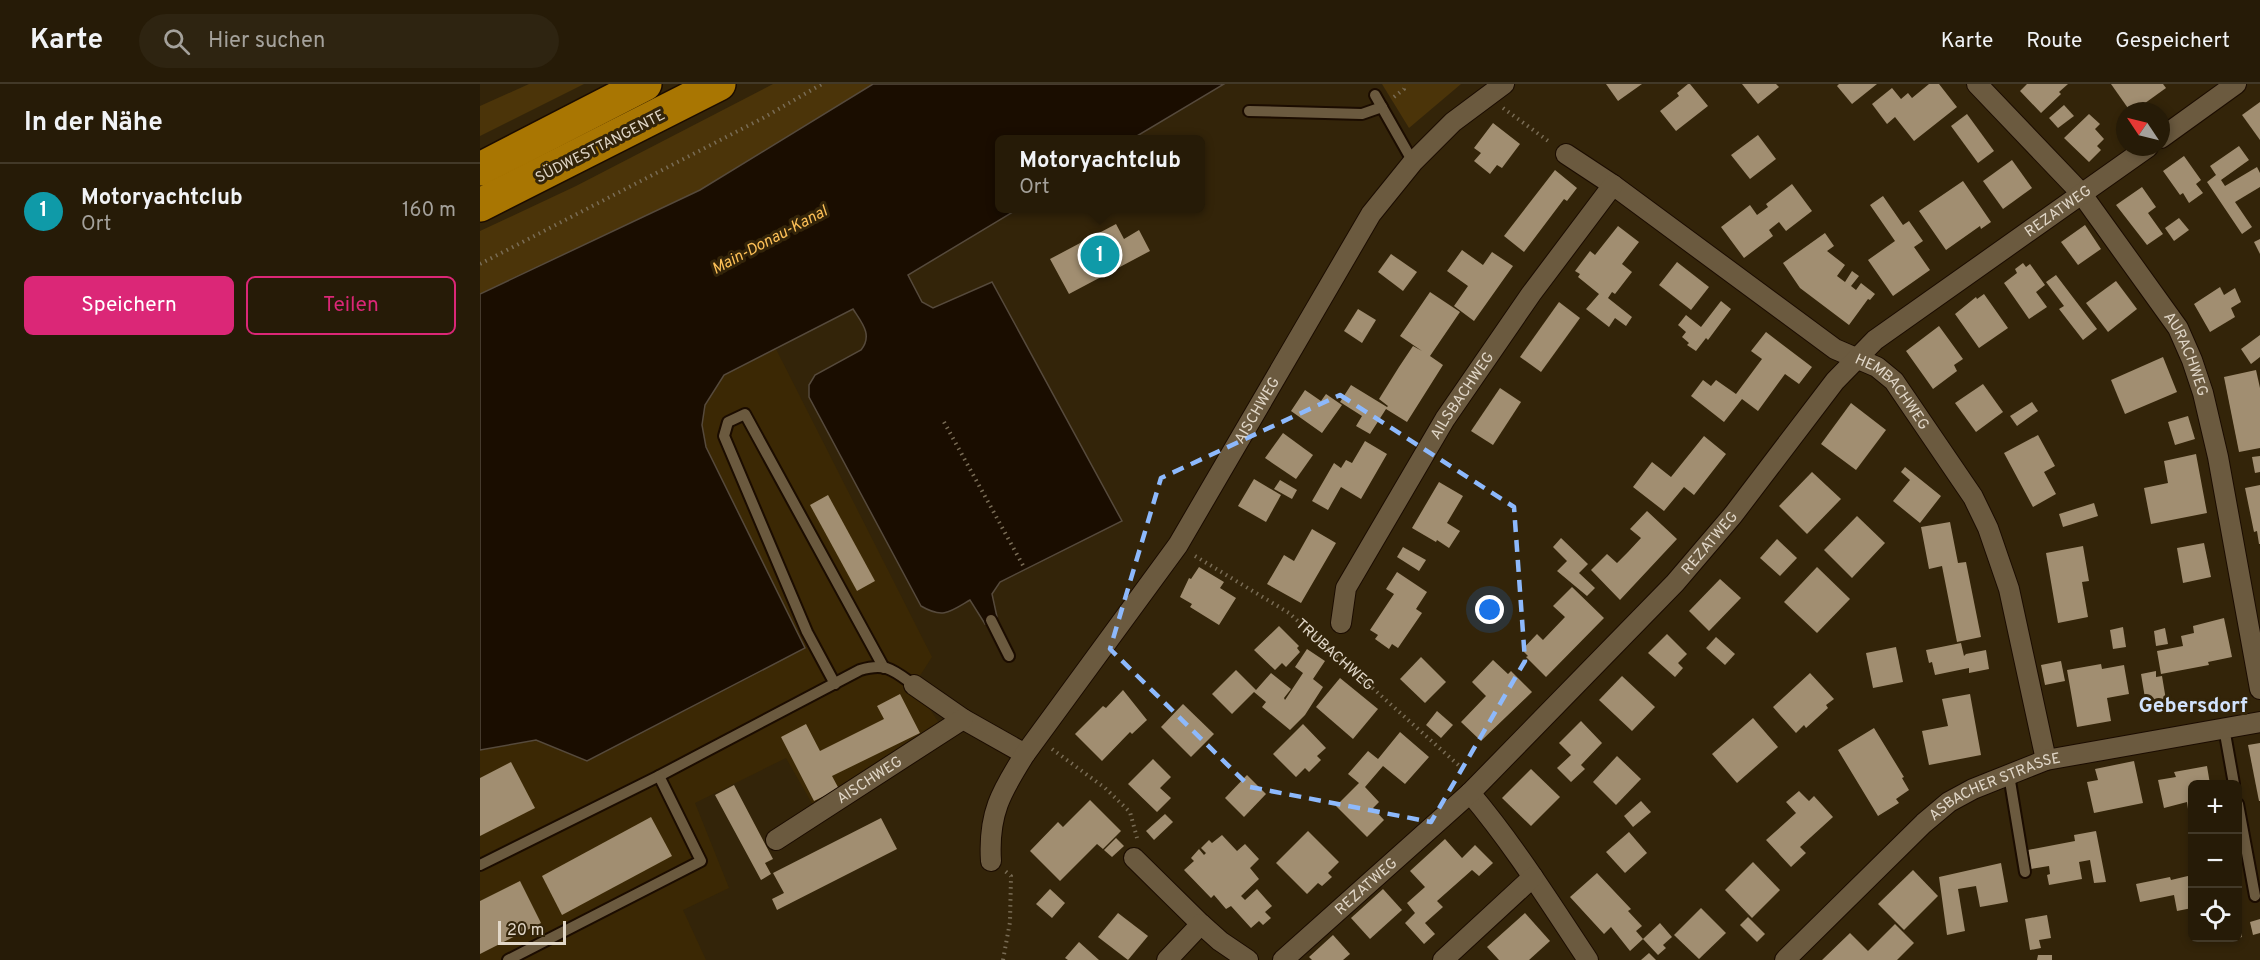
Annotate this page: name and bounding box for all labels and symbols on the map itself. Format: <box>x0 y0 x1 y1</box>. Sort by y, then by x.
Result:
north arrow <box>2116 102 2170 156</box>
street label: SÜDWESTTANGENTE <box>532 106 669 188</box>
street label: REZATWEG <box>2022 182 2096 242</box>
water label: Main-Donau-Kanal <box>709 201 832 280</box>
pin: 1 <box>1080 232 1120 278</box>
street label: AURACHWEG <box>2159 309 2211 399</box>
street label: AILSBACHWEG <box>1427 349 1499 444</box>
street label: HEMBACHWEG <box>1852 351 1933 434</box>
street label: AISCHWEG <box>1231 374 1285 448</box>
street label: REZATWEG <box>1678 508 1743 579</box>
your location <box>1475 595 1504 624</box>
street label: TRUBACHWEG <box>1291 615 1377 696</box>
district label: Gebersdorf <box>2138 693 2248 720</box>
street label: ASBACHER STRASSE <box>1926 750 2062 826</box>
street label: AISCHWEG <box>834 753 906 809</box>
street label: REZATWEG <box>1332 854 1402 920</box>
scale bar <box>498 918 566 946</box>

